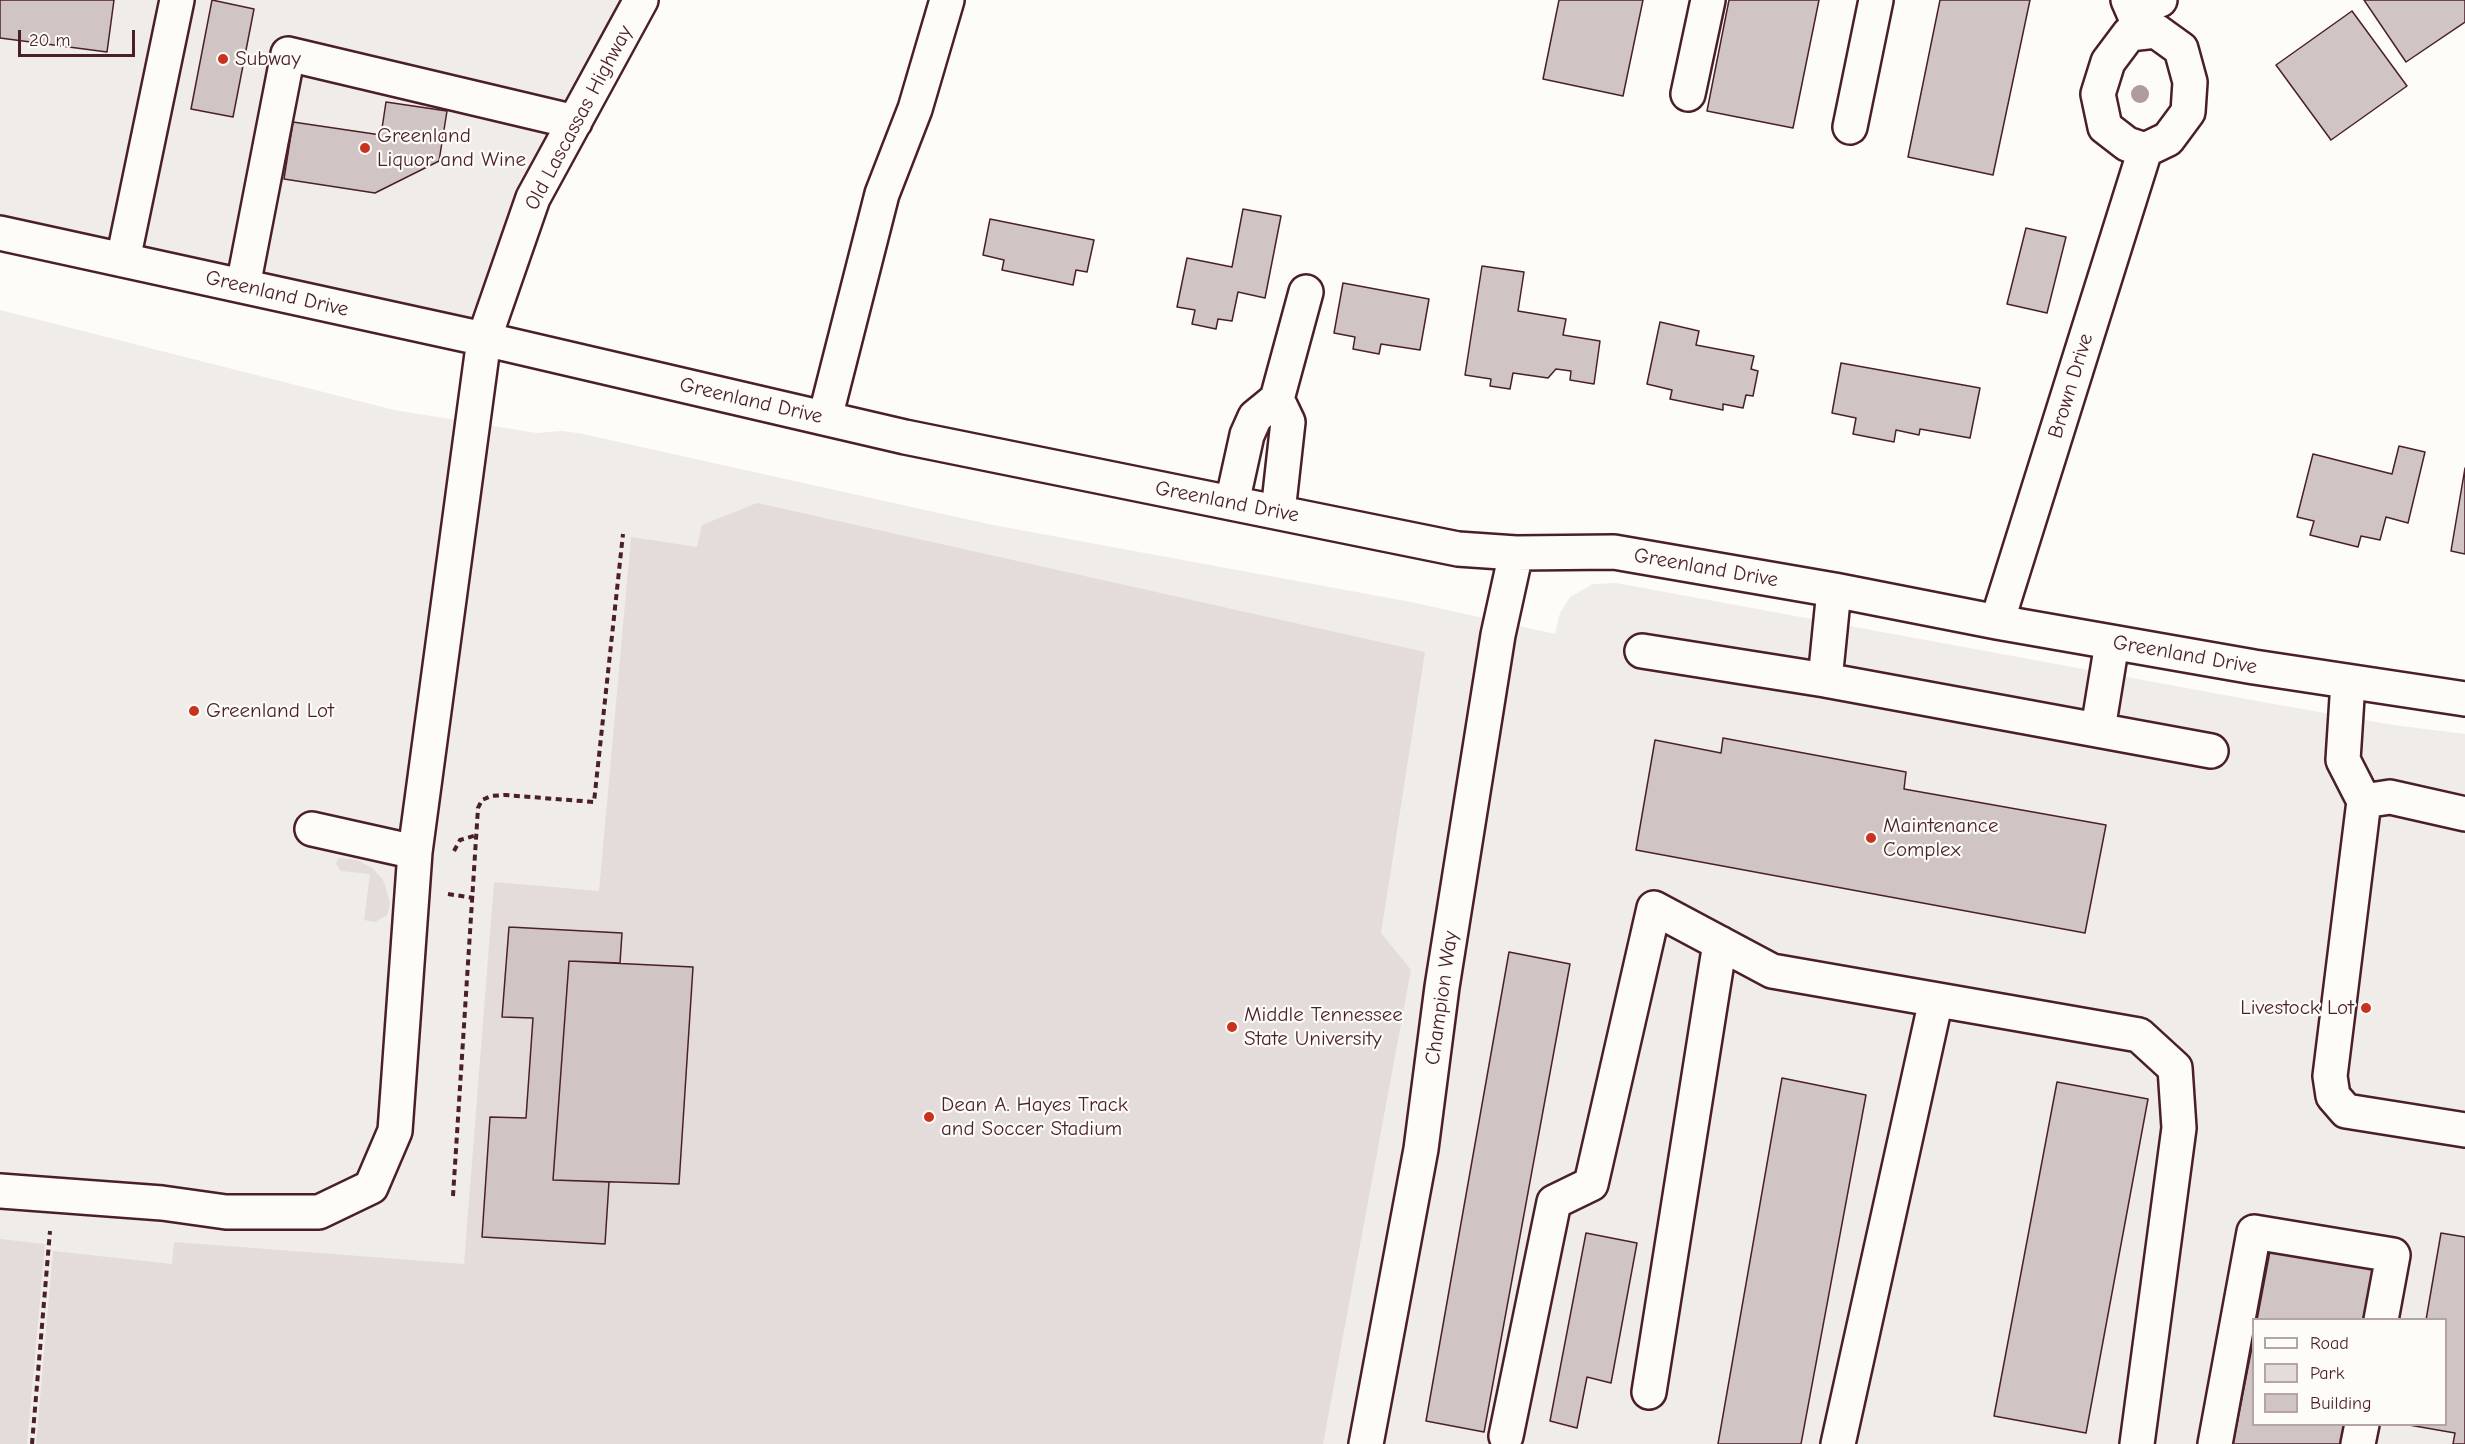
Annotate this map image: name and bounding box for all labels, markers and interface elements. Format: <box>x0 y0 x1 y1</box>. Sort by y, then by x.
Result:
scale bar <box>21 18 138 56</box>
street label: Old Lascassas Highway <box>520 21 638 215</box>
text: 20 m <box>29 30 70 51</box>
place label: Subway <box>235 46 301 72</box>
marker: Subway <box>216 52 230 66</box>
place label: Greenland Liquor and Wine <box>377 123 526 173</box>
marker: Greenland Liquor and Wine <box>358 141 372 155</box>
street label: Greenland Drive <box>203 265 351 323</box>
street label: Brown Drive <box>2043 331 2099 441</box>
street label: Greenland Drive <box>677 372 825 430</box>
street label: Greenland Drive <box>1153 476 1301 528</box>
street label: Greenland Drive <box>1632 543 1780 593</box>
street label: Greenland Drive <box>2111 630 2259 680</box>
place label: Greenland Lot <box>206 698 334 724</box>
marker: Greenland Lot <box>187 704 201 718</box>
place label: Maintenance Complex <box>1883 813 1998 863</box>
marker: Maintenance Complex <box>1864 831 1878 845</box>
street label: Champion Way <box>1420 929 1464 1067</box>
place label: Livestock Lot <box>2240 995 2354 1021</box>
marker: Livestock Lot <box>2359 1001 2373 1015</box>
place label: Middle Tennessee State University <box>1244 1002 1403 1052</box>
marker: Middle Tennessee State University <box>1225 1020 1239 1034</box>
place label: Dean A. Hayes Track and Soccer Stadium <box>941 1092 1128 1142</box>
marker: Dean A. Hayes Track and Soccer Stadium <box>922 1110 936 1124</box>
legend <box>2252 1318 2447 1426</box>
text: Road <box>2310 1333 2349 1354</box>
text: Park <box>2310 1363 2344 1384</box>
text: Building <box>2310 1393 2372 1414</box>

